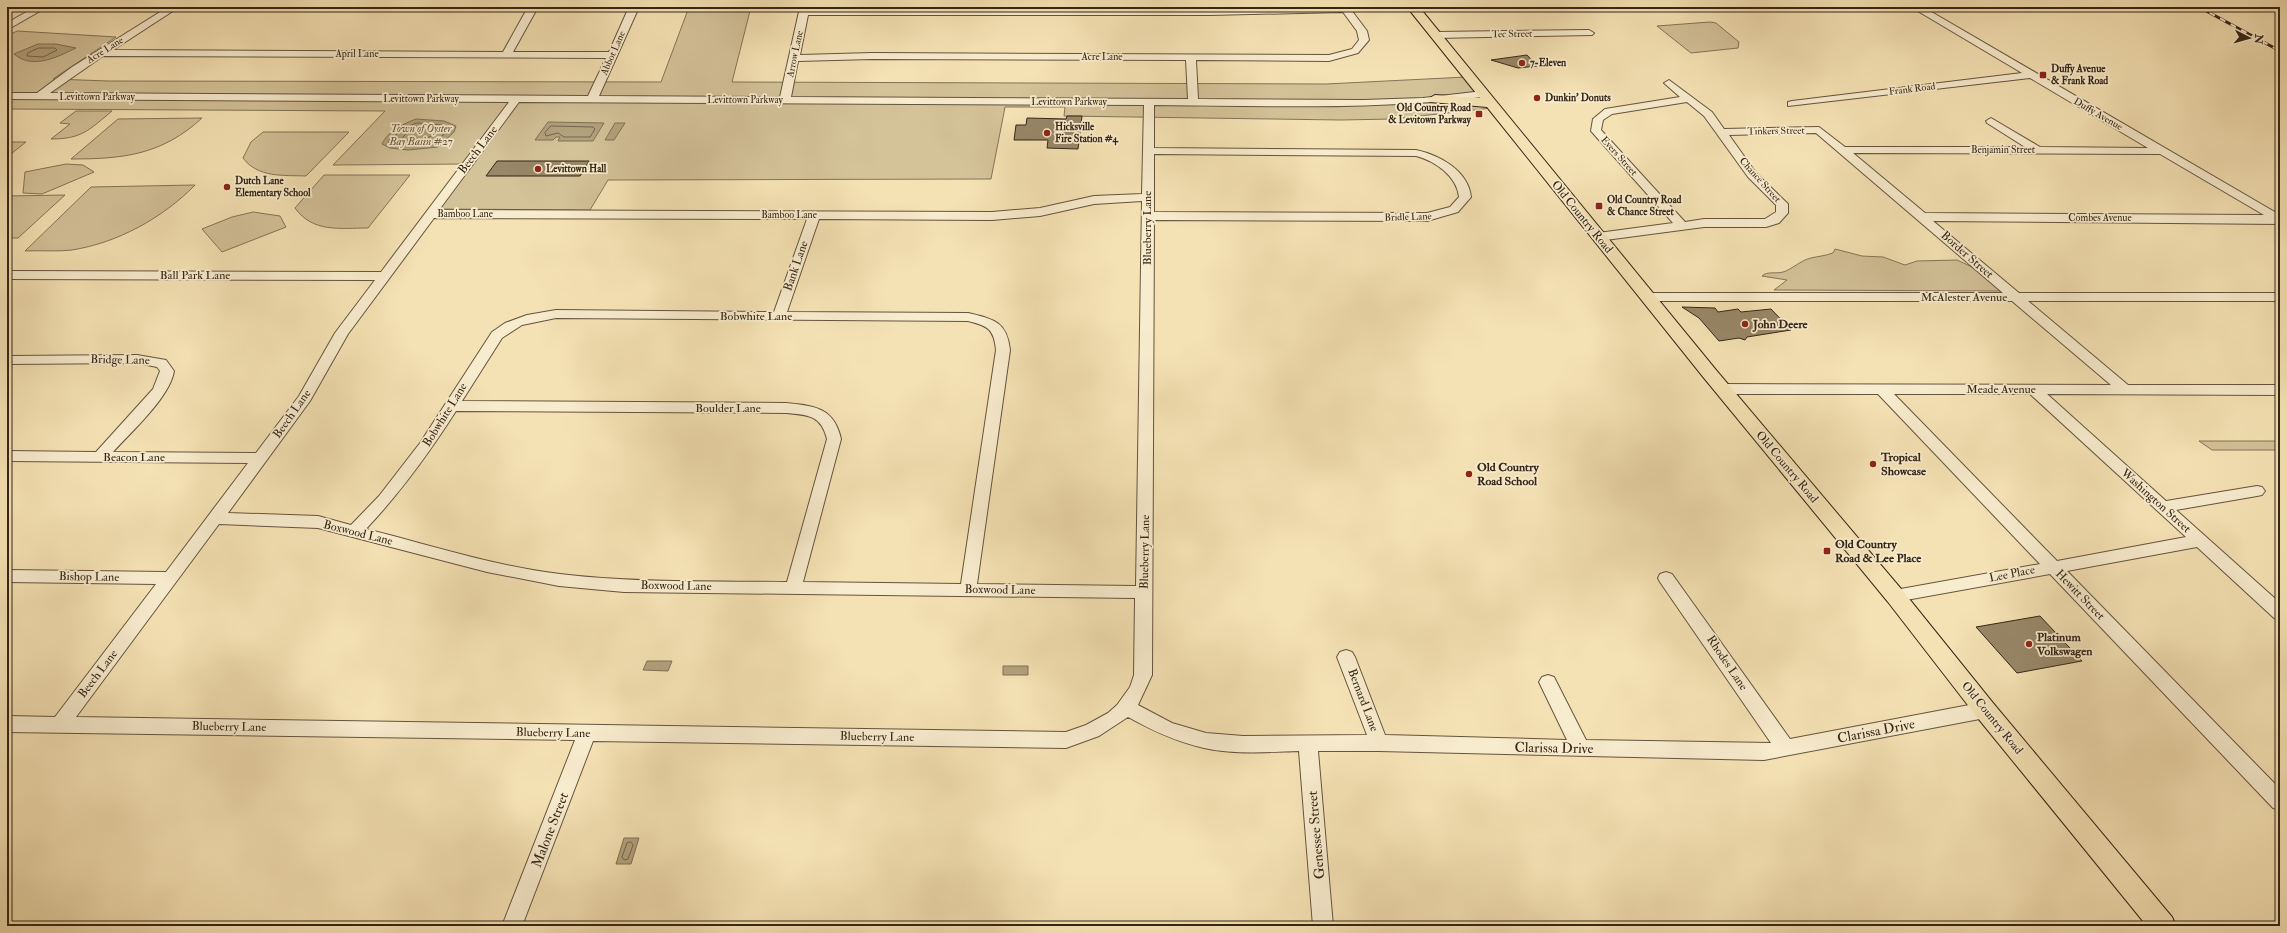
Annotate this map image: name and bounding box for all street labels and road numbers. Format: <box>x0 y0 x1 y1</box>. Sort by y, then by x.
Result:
street label: Tec Street <box>1492 28 1533 40</box>
street label: Abbot Lane <box>598 29 628 78</box>
street label: Arrow Lane <box>784 30 806 79</box>
street label: Acre Lane <box>84 34 126 66</box>
street label: April Lane <box>334 48 379 61</box>
street label: Acre Lane <box>1080 51 1123 63</box>
street label: Frank Road <box>1888 80 1936 98</box>
street label: Levittown Parkway <box>59 91 135 104</box>
street label: Levittown Parkway <box>383 93 459 106</box>
street label: Levittown Parkway <box>707 94 783 107</box>
street label: Duffy Avenue <box>2071 95 2125 134</box>
street label: Levittown Parkway <box>1031 96 1107 109</box>
street label: Beech Lane <box>455 123 501 177</box>
street label: Tinkers Street <box>1747 124 1805 137</box>
street label: Evers Street <box>1598 134 1640 179</box>
street label: Benjamin Street <box>1971 144 2036 157</box>
street label: Chance Street <box>1737 155 1784 205</box>
street label: Old Country Road <box>1548 178 1616 256</box>
street label: Blueberry Lane <box>1140 191 1155 265</box>
street label: Bamboo Lane <box>437 208 493 220</box>
street label: Bamboo Lane <box>761 209 817 221</box>
street label: Bridle Lane <box>1384 210 1432 224</box>
street label: Combes Avenue <box>2068 212 2132 224</box>
street label: Border Street <box>1938 228 1996 282</box>
street label: Bank Lane <box>780 239 812 293</box>
street label: Ball Park Lane <box>160 268 230 283</box>
street label: McAlester Avenue <box>1921 290 2007 305</box>
street label: Bobwhite Lane <box>720 309 792 324</box>
street label: Bridge Lane <box>90 352 150 368</box>
street label: Bobwhite Lane <box>419 380 471 450</box>
street label: Meade Avenue <box>1966 382 2036 397</box>
street label: Beech Lane <box>270 387 314 441</box>
street label: Boulder Lane <box>695 401 761 416</box>
street label: Old Country Road <box>1753 428 1822 506</box>
street label: Beacon Lane <box>103 450 165 465</box>
street label: Washington Street <box>2117 465 2194 536</box>
street label: Blueberry Lane <box>1137 515 1153 589</box>
street label: Boxwood Lane <box>322 517 394 549</box>
street label: Lee Place <box>1988 562 2036 586</box>
street label: Hewitt Street <box>2052 567 2108 623</box>
street label: Bishop Lane <box>59 569 119 585</box>
street label: Boxwood Lane <box>640 578 712 594</box>
street label: Boxwood Lane <box>964 582 1036 598</box>
street label: Rhodes Lane <box>1703 633 1751 693</box>
street label: Beech Lane <box>75 647 121 701</box>
street label: Bernard Lane <box>1344 666 1382 734</box>
street label: Old Country Road <box>1958 679 2026 757</box>
street label: Clarissa Drive <box>1836 715 1916 747</box>
street label: Blueberry Lane <box>192 719 266 735</box>
street label: Blueberry Lane <box>516 725 590 741</box>
street label: Blueberry Lane <box>840 729 914 745</box>
street label: Clarissa Drive <box>1514 739 1594 757</box>
street label: Malone Street <box>528 790 572 870</box>
street label: Genessee Street <box>1304 790 1328 880</box>

